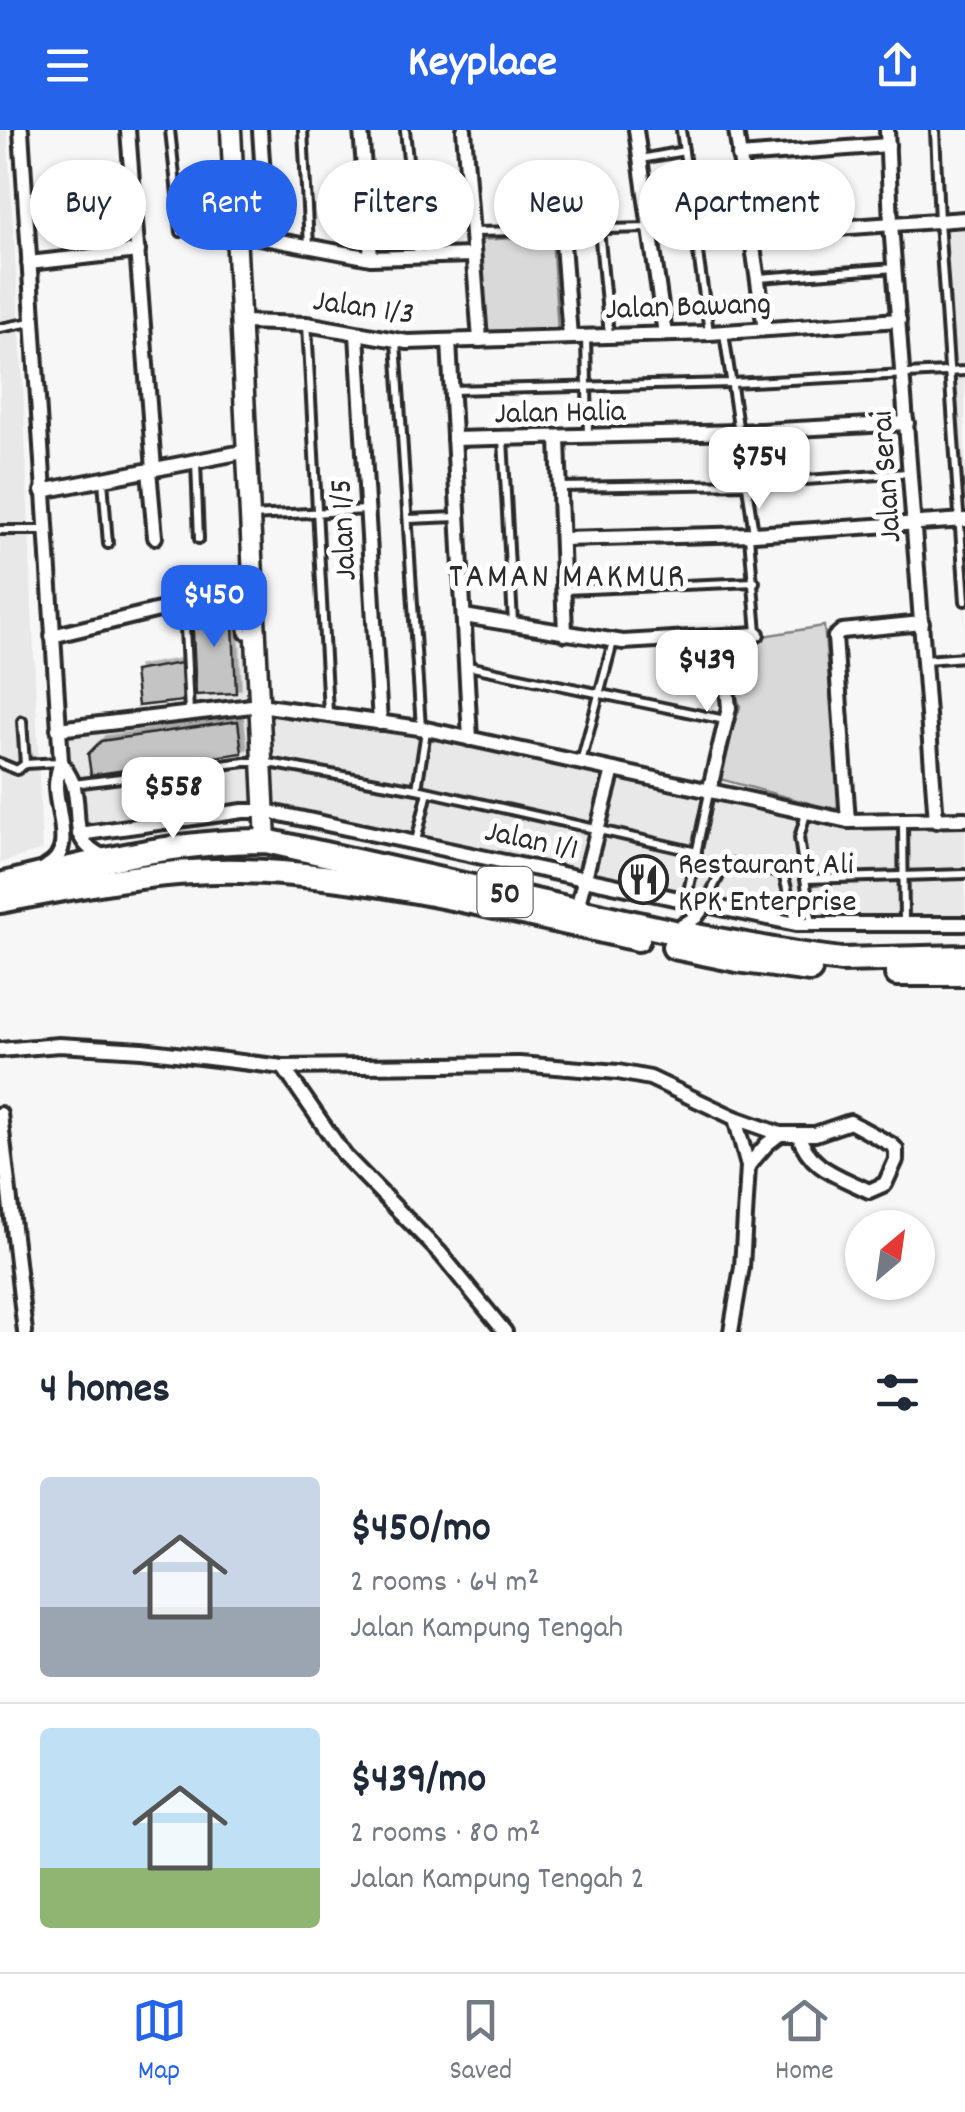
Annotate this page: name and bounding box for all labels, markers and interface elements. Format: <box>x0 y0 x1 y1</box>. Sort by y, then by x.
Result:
text: Keyplace <box>408 33 557 97</box>
icon: menu <box>40 38 95 93</box>
icon: share <box>870 38 925 93</box>
chip: Buy <box>30 160 146 250</box>
chip: Rent <box>166 160 297 250</box>
chip: Filters <box>317 160 474 250</box>
chip: New <box>494 160 619 250</box>
chip: Apartment <box>639 160 855 250</box>
street label: Jalan 1/3 <box>310 280 417 340</box>
street label: Jalan Bawang <box>604 283 772 335</box>
street label: Jalan Halia <box>494 391 627 439</box>
street label: Jalan Serai <box>861 409 917 544</box>
pin: $754 <box>700 427 818 512</box>
text: $754 <box>731 436 787 482</box>
street label: Jalan 1/5 <box>320 477 372 582</box>
district label: TAMAN MAKMUR <box>449 554 687 604</box>
pin: $450 <box>155 565 273 650</box>
text: $450 <box>183 574 245 620</box>
pin: $439 <box>648 630 766 715</box>
text: $439 <box>678 639 736 685</box>
pin: $558 <box>114 757 232 842</box>
text: $558 <box>144 766 202 812</box>
street label: Jalan 1/1 <box>480 811 582 875</box>
place label: Restaurant Ali KPK Enterprise <box>678 844 857 927</box>
restaurant icon: Restaurant Ali KPK Enterprise <box>617 854 669 906</box>
road number: 50 <box>478 867 532 917</box>
north arrow <box>845 1210 935 1300</box>
map controls <box>845 1210 935 1300</box>
text: 4 homes <box>40 1362 170 1422</box>
icon: filters <box>870 1365 925 1420</box>
text: $450/mo <box>350 1501 491 1561</box>
icon: home <box>120 1517 240 1637</box>
text: 2 rooms · 64 m² <box>350 1561 539 1607</box>
text: Jalan Kampung Tengah <box>350 1607 623 1653</box>
text: $439/mo <box>350 1752 486 1812</box>
icon: home <box>120 1768 240 1888</box>
text: 2 rooms · 80 m² <box>350 1812 540 1858</box>
text: Jalan Kampung Tengah 2 <box>350 1858 645 1904</box>
tab: Map <box>132 1993 187 2093</box>
tab: Saved <box>450 1993 512 2093</box>
tab: Home <box>775 1993 833 2093</box>

